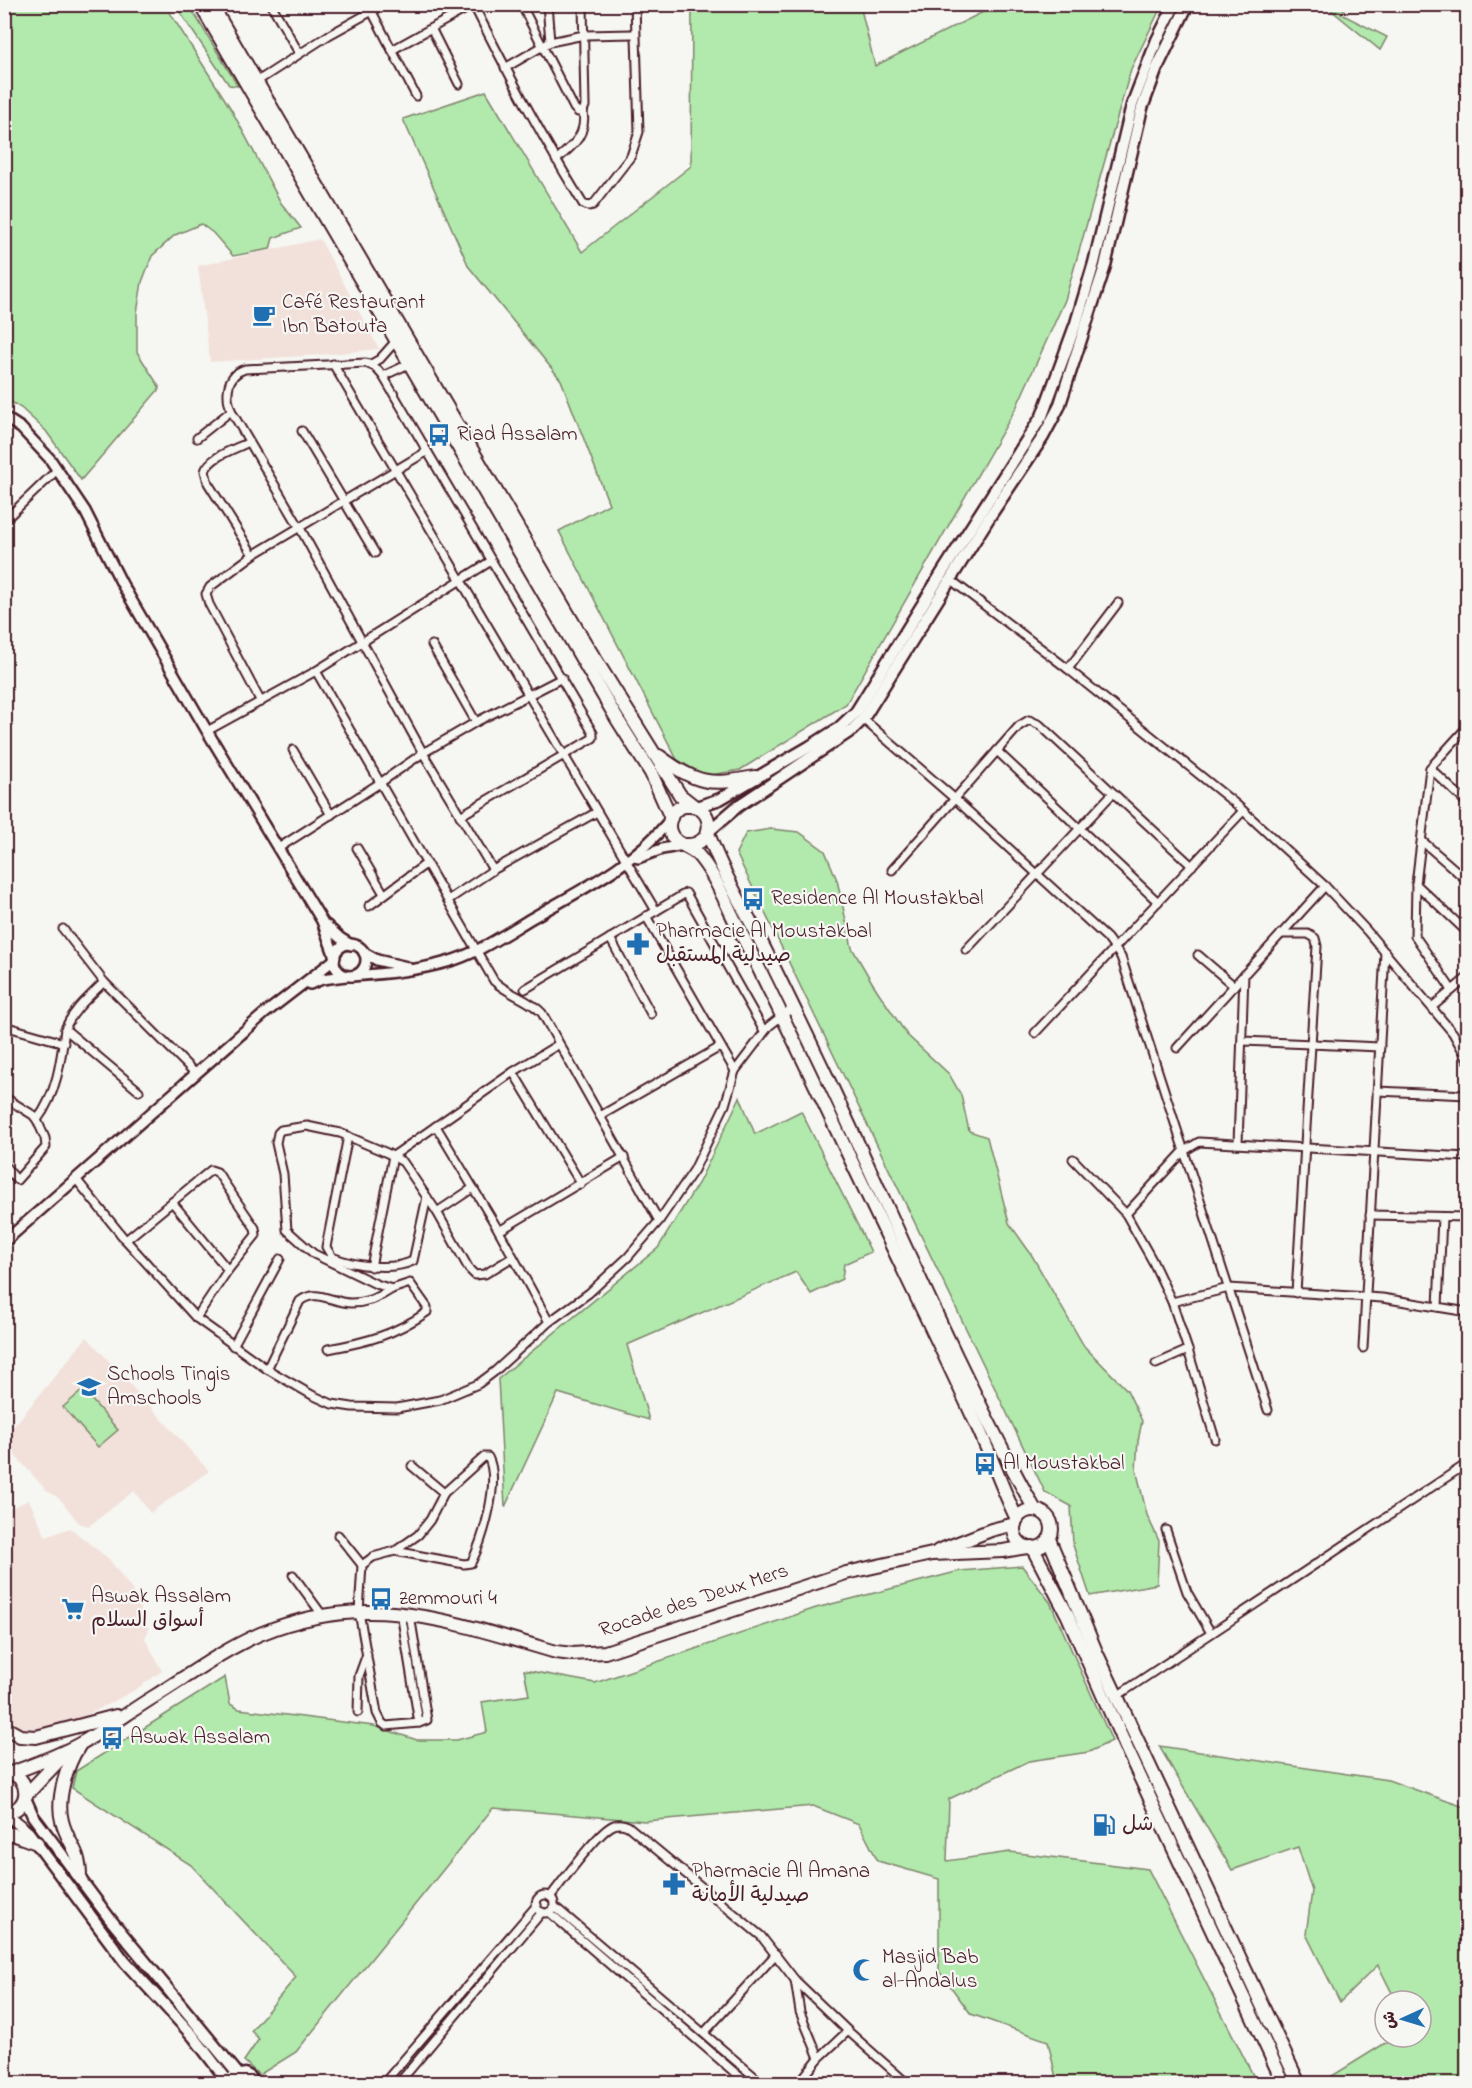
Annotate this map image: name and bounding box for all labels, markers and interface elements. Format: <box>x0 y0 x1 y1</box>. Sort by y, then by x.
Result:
place label: Café Restaurant Ibn Batouta <box>282 288 425 342</box>
cafe icon: Café Restaurant Ibn Batouta <box>251 302 277 328</box>
place label: Riad Assalam <box>457 420 578 450</box>
bus stop icon: Riad Assalam <box>426 422 452 448</box>
place label: Residence Al Moustakbal <box>771 884 984 914</box>
bus stop icon: Residence Al Moustakbal <box>740 886 766 912</box>
place label: Pharmacie Al Moustakbal صيدلية المستقبل <box>656 917 872 971</box>
pharmacy icon: Pharmacie Al Moustakbal صيدلية المستقبل <box>625 931 651 957</box>
place label: Schools Tingis Amschools <box>107 1360 231 1414</box>
school or university icon: Schools Tingis Amschools <box>76 1374 102 1400</box>
place label: Al Moustakbal <box>1003 1449 1125 1479</box>
bus stop icon: Al Moustakbal <box>972 1451 998 1477</box>
street label: Rocade des Deux Mers <box>595 1556 793 1646</box>
place label: Aswak Assalam أسواق السلام <box>91 1582 231 1636</box>
place label: zemmouri 4 <box>399 1584 497 1614</box>
bus stop icon: zemmouri 4 <box>368 1586 394 1612</box>
supermarket icon: Aswak Assalam أسواق السلام <box>60 1596 86 1622</box>
place label: Aswak Assalam <box>130 1723 270 1753</box>
bus stop icon: Aswak Assalam <box>99 1725 125 1751</box>
place label: شل <box>1122 1810 1153 1840</box>
fuel station icon: شل <box>1091 1812 1117 1838</box>
place label: Pharmacie Al Amana صيدلية الأمانة <box>692 1857 870 1911</box>
pharmacy icon: Pharmacie Al Amana صيدلية الأمانة <box>661 1871 687 1897</box>
place label: Masjid Bab al-Andalus <box>882 1943 978 1997</box>
mosque icon: Masjid Bab al-Andalus <box>851 1957 877 1983</box>
north arrow <box>1373 1989 1433 2049</box>
text: ش <box>1377 2010 1403 2030</box>

